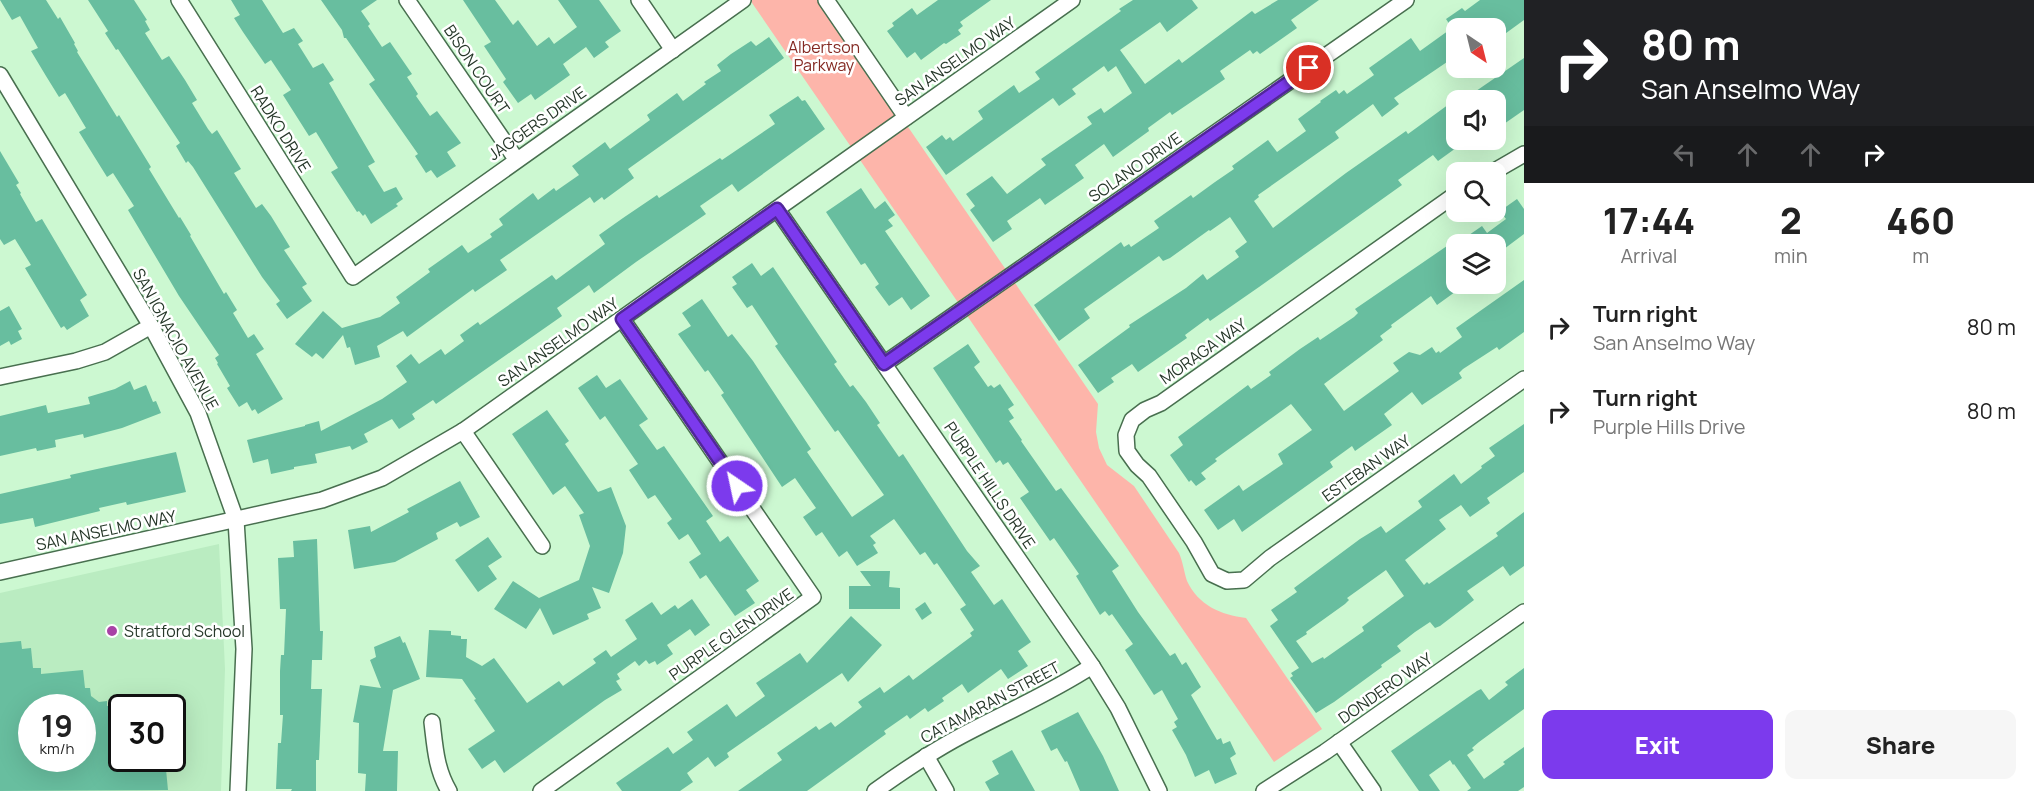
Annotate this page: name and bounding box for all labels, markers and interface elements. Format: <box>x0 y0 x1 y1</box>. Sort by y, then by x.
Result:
street label: SAN ANSELMO WAY <box>890 11 1020 111</box>
text: 80 m <box>1641 15 1741 73</box>
north arrow <box>1446 18 1506 78</box>
map controls <box>1446 18 1506 294</box>
street label: BISON COURT <box>439 20 515 118</box>
icon: right <box>1542 24 1620 102</box>
park label: Albertson Parkway <box>788 36 860 76</box>
pin <box>1283 42 1334 93</box>
icon: arrive <box>1292 51 1325 84</box>
text: San Anselmo Way <box>1641 70 1860 107</box>
street label: JAGGERS DRIVE <box>484 81 590 165</box>
street label: RADKO DRIVE <box>246 82 316 176</box>
button: sound <box>1446 90 1506 150</box>
street label: SOLANO DRIVE <box>1084 127 1186 207</box>
icon: left <box>1668 138 1701 171</box>
icon: ahead <box>1731 138 1764 171</box>
icon: ahead <box>1794 138 1827 171</box>
icon: right <box>1857 138 1890 171</box>
button: search <box>1446 162 1506 222</box>
text: 17:44 <box>1603 196 1695 245</box>
text: 2 <box>1780 196 1802 245</box>
text: 460 <box>1886 196 1955 245</box>
button: layers <box>1446 234 1506 294</box>
text: Arrival <box>1620 242 1678 269</box>
text: min <box>1774 242 1808 269</box>
text: m <box>1912 242 1929 269</box>
street label: SAN IGNACIO AVENUE <box>128 264 224 414</box>
street label: SAN ANSELMO WAY <box>493 292 623 392</box>
text: Turn right <box>1593 299 1698 329</box>
icon: right <box>1542 311 1575 344</box>
text: 80 m <box>1967 312 2016 342</box>
street label: MORAGA WAY <box>1155 313 1251 389</box>
text: San Anselmo Way <box>1593 329 1755 356</box>
text: Turn right <box>1593 383 1698 413</box>
icon: right <box>1542 395 1575 428</box>
text: 80 m <box>1967 396 2016 426</box>
text: Purple Hills Drive <box>1593 413 1745 440</box>
street label: PURPLE HILLS DRIVE <box>939 417 1041 553</box>
street label: ESTEBAN WAY <box>1317 429 1415 507</box>
position arrow <box>705 454 769 518</box>
street label: SAN ANSELMO WAY <box>34 504 178 556</box>
street label: PURPLE GLEN DRIVE <box>664 583 798 685</box>
place label: Stratford School <box>124 620 245 642</box>
marker: Stratford School <box>105 624 119 638</box>
street label: DONDERO WAY <box>1334 647 1436 729</box>
street label: CATAMARAN STREET <box>916 656 1064 748</box>
speed limit sign: 30 <box>108 694 186 772</box>
text: 19 <box>41 705 73 746</box>
button: Exit <box>1542 710 1773 779</box>
button: Share <box>1785 710 2016 779</box>
text: km/h <box>40 738 74 759</box>

